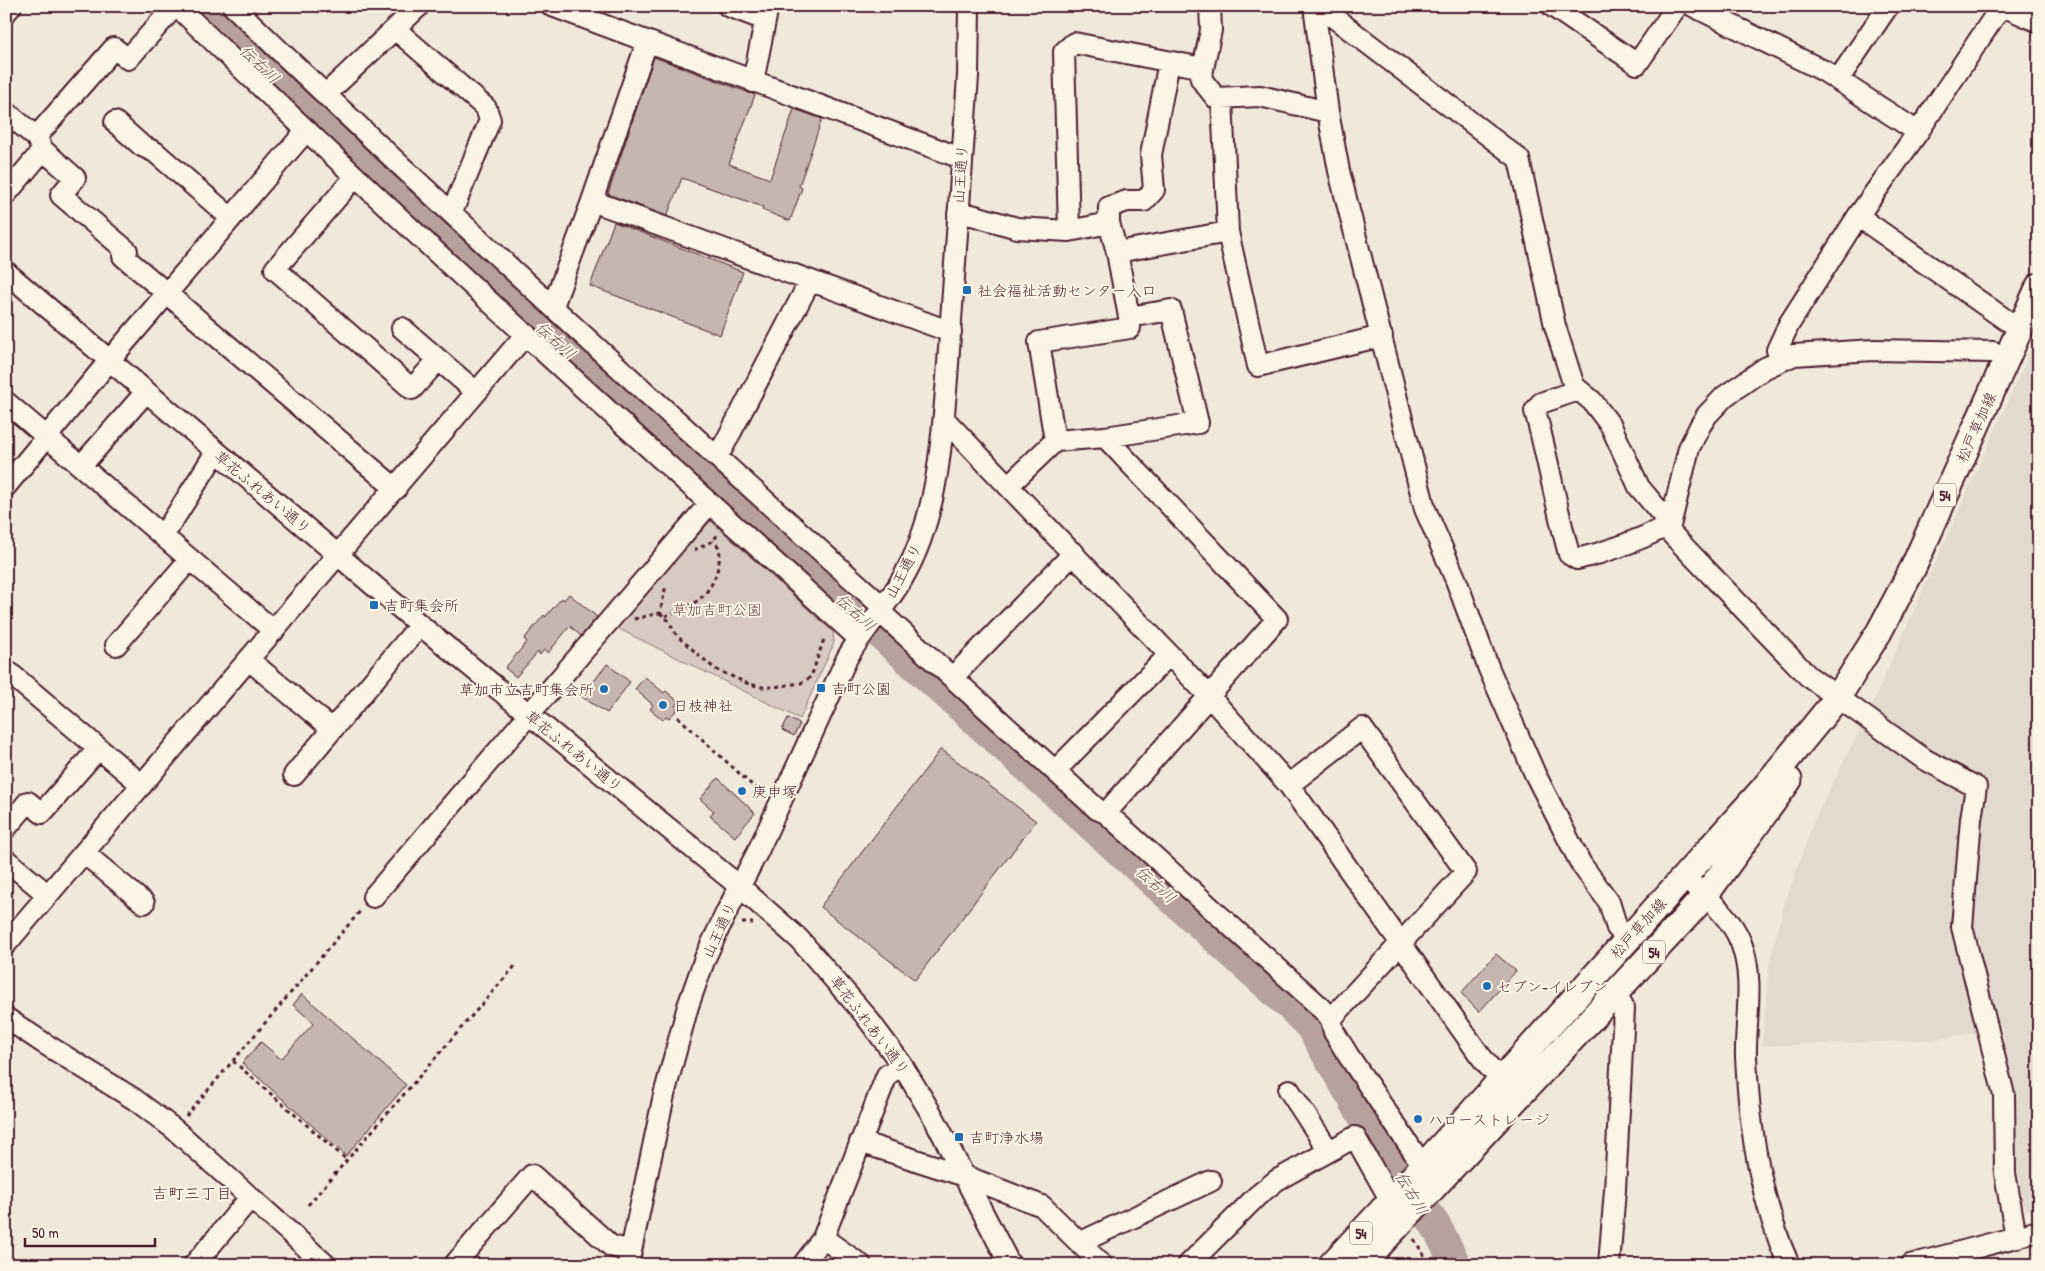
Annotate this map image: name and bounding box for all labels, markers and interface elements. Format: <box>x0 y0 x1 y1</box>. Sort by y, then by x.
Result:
water label: 伝右川 <box>235 39 285 89</box>
street label: 山王通り <box>947 143 973 205</box>
place label: 社会福祉活動センター入口 <box>977 280 1156 301</box>
marker: 社会福祉活動センター入口 <box>961 284 973 296</box>
water label: 伝右川 <box>531 316 581 364</box>
street label: 松戸草加線 <box>1951 388 2001 466</box>
street label: 草花ふれあい通り <box>210 445 316 539</box>
road number: 54 <box>1934 484 1956 506</box>
street label: 山王通り <box>880 540 926 602</box>
water label: 伝右川 <box>831 588 881 636</box>
place label: 吉町集会所 <box>384 595 459 616</box>
marker: 吉町集会所 <box>368 599 380 611</box>
park label: 草加吉町公園 <box>672 599 762 620</box>
place label: 吉町公園 <box>831 678 891 699</box>
place label: 草加市立吉町集会所 <box>459 679 594 700</box>
marker: 吉町公園 <box>815 682 827 694</box>
marker: 草加市立吉町集会所 <box>598 683 610 695</box>
place label: 日枝神社 <box>673 695 733 716</box>
marker: 日枝神社 <box>657 699 669 711</box>
street label: 草花ふれあい通り <box>521 705 627 797</box>
place label: 庚申塚 <box>752 781 797 802</box>
marker: 庚申塚 <box>736 785 748 797</box>
water label: 伝右川 <box>1131 860 1181 908</box>
street label: 松戸草加線 <box>1605 893 1671 963</box>
street label: 山王通り <box>697 898 741 962</box>
road number: 54 <box>1643 940 1665 964</box>
street label: 草花ふれあい通り <box>826 971 914 1079</box>
place label: セブン-イレブン <box>1497 976 1608 997</box>
marker: セブン-イレブン <box>1481 980 1493 992</box>
place label: ハローストレージ <box>1428 1109 1549 1130</box>
marker: ハローストレージ <box>1412 1113 1424 1125</box>
place label: 吉町浄水場 <box>969 1127 1044 1148</box>
marker: 吉町浄水場 <box>953 1131 965 1143</box>
water label: 伝右川 <box>1390 1167 1434 1219</box>
district label: 吉町三丁目 <box>152 1182 232 1204</box>
scale bar <box>25 1216 155 1248</box>
text: 50 m <box>32 1222 59 1243</box>
road number: 54 <box>1350 1222 1372 1244</box>

